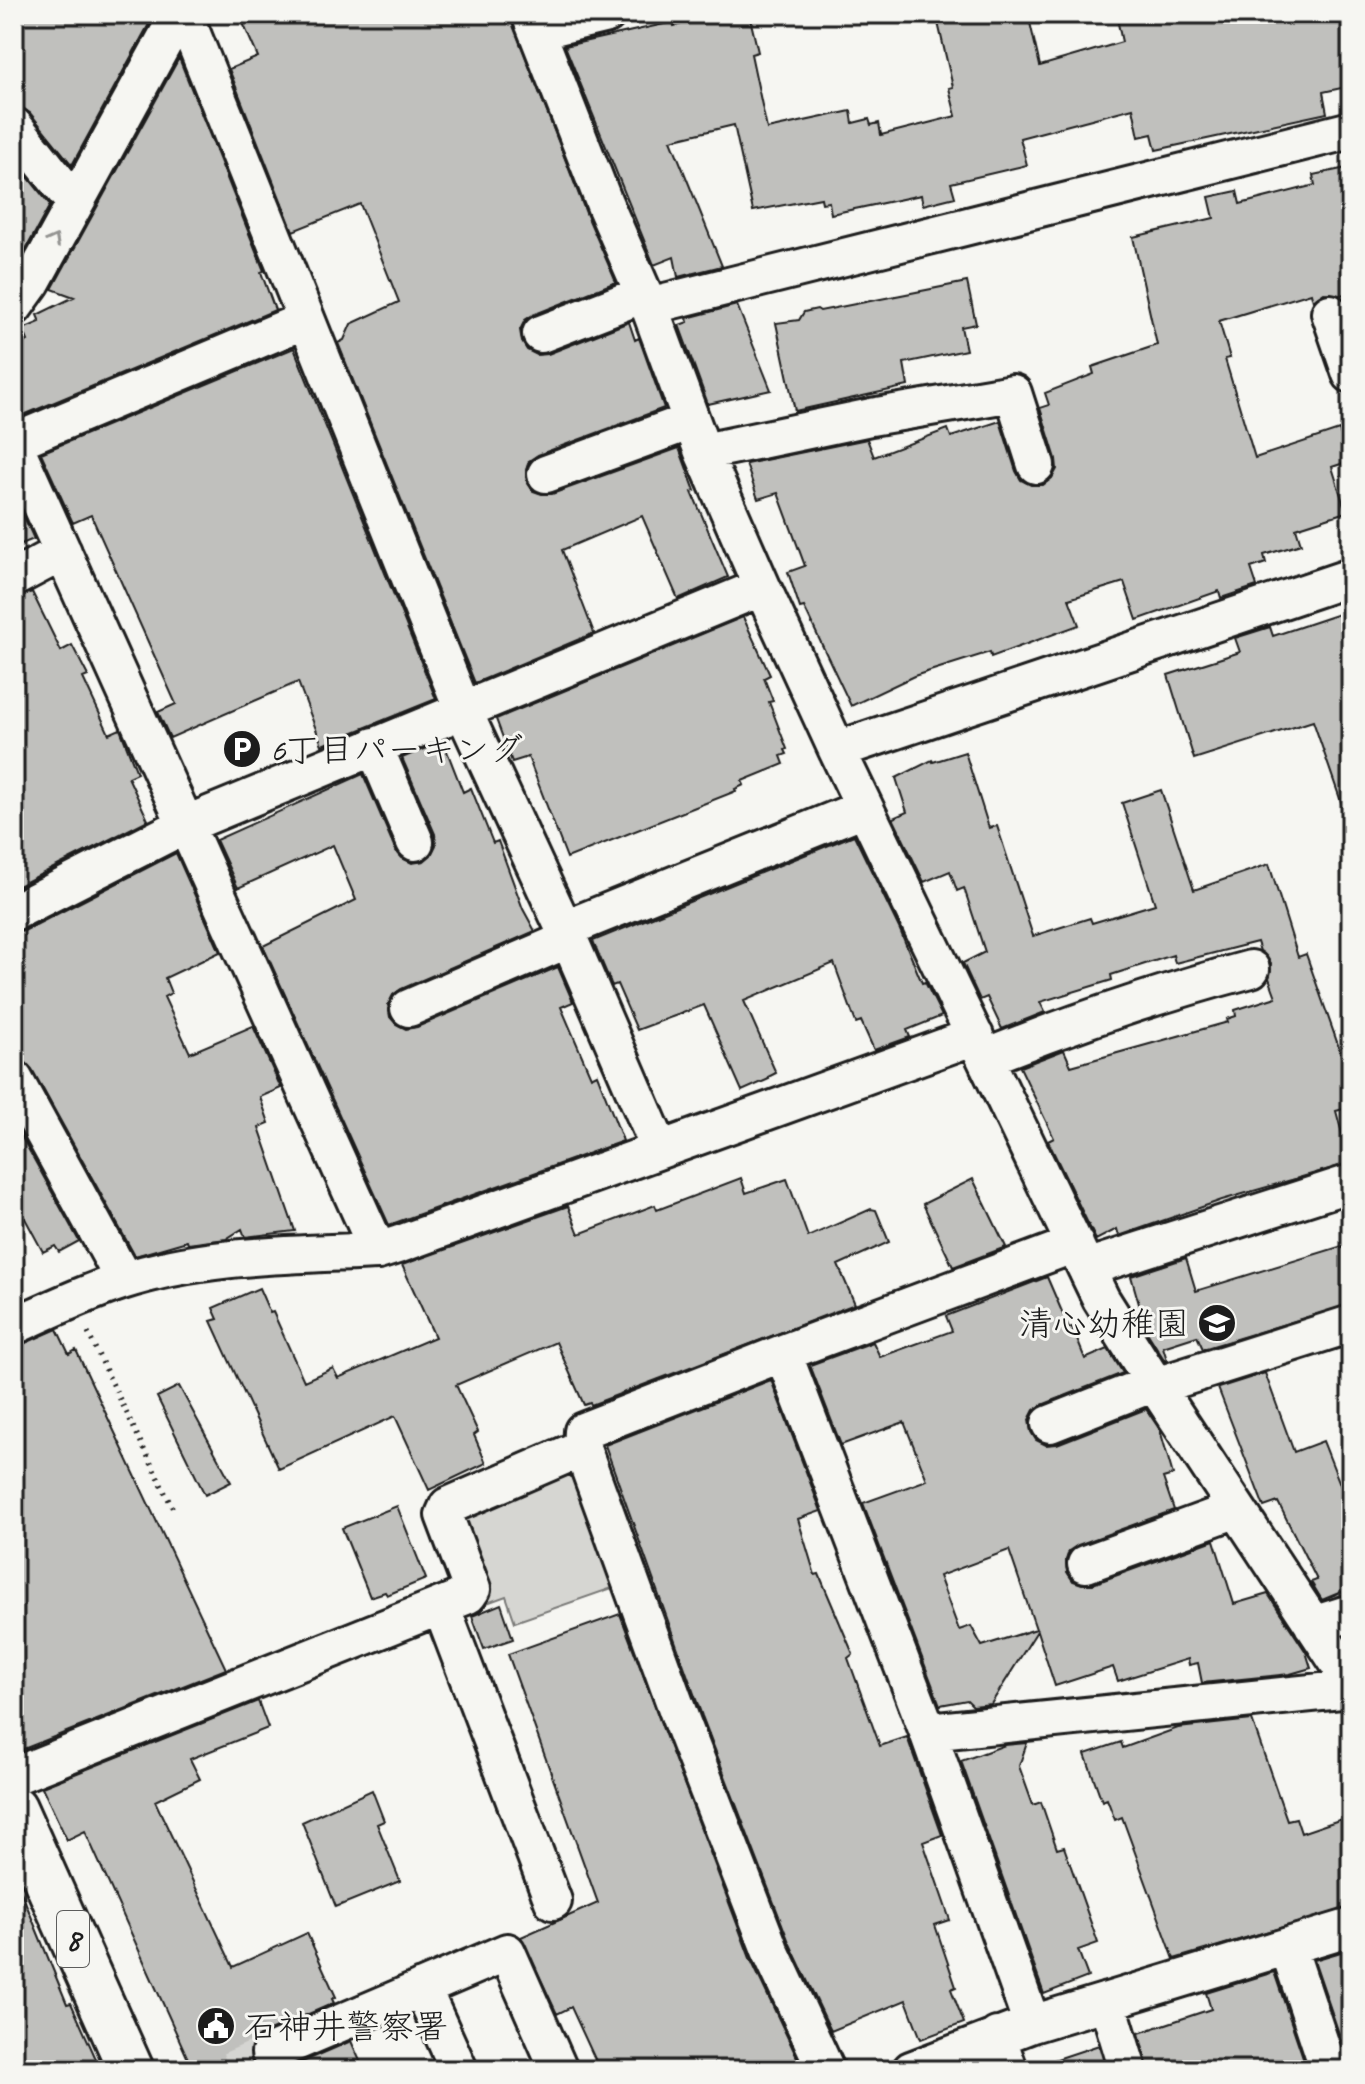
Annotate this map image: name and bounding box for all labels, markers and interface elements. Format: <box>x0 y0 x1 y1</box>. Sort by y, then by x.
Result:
one-way arrow <box>45 234 60 249</box>
parking icon: 6丁目パーキング <box>221 728 263 770</box>
place label: 6丁目パーキング <box>270 728 523 771</box>
place label: 清心幼稚園 <box>1019 1302 1189 1345</box>
school or university icon: 清心幼稚園 <box>1196 1302 1238 1344</box>
road number: 8 <box>57 1911 89 1967</box>
public building icon: 石神井警察署 <box>195 2005 237 2047</box>
place label: 石神井警察署 <box>244 2005 448 2048</box>

